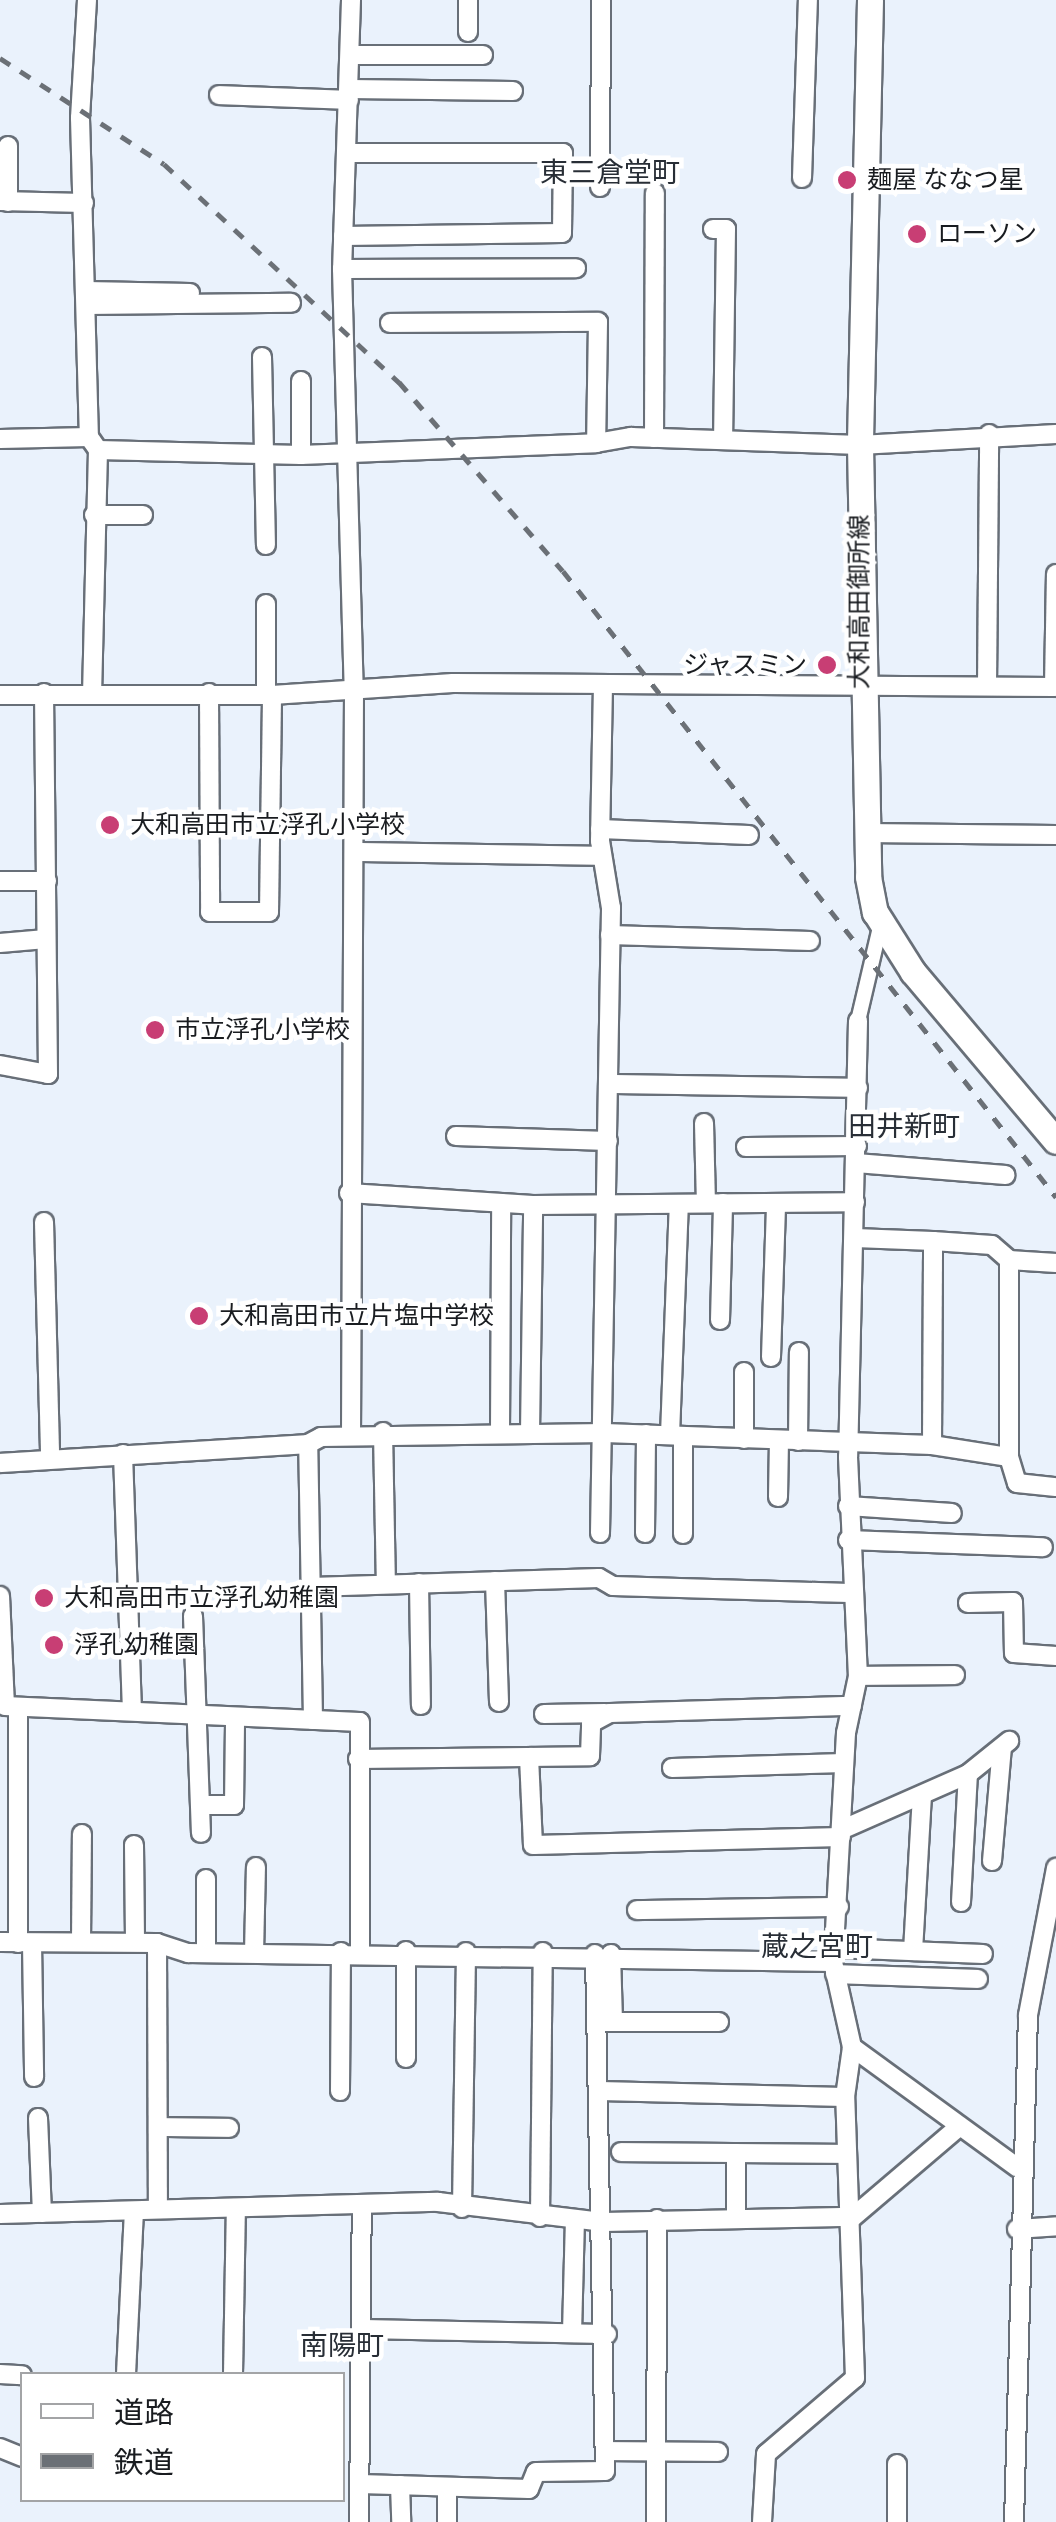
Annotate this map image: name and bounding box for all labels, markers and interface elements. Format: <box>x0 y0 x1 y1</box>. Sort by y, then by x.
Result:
district label: 東三倉堂町 <box>540 156 680 190</box>
place label: 麺屋 ななつ星 <box>867 165 1023 195</box>
marker: 麺屋 ななつ星 <box>836 169 858 191</box>
place label: ローソン <box>937 219 1037 249</box>
marker: ローソン <box>906 223 928 245</box>
street label: 大和高田御所線 <box>845 515 875 689</box>
place label: ジャスミン <box>682 650 807 680</box>
marker: ジャスミン <box>816 654 838 676</box>
place label: 大和高田市立浮孔小学校 <box>130 810 405 840</box>
marker: 大和高田市立浮孔小学校 <box>99 814 121 836</box>
place label: 市立浮孔小学校 <box>175 1015 350 1045</box>
marker: 市立浮孔小学校 <box>144 1019 166 1041</box>
district label: 田井新町 <box>848 1110 960 1144</box>
place label: 大和高田市立片塩中学校 <box>219 1301 494 1331</box>
marker: 大和高田市立片塩中学校 <box>188 1305 210 1327</box>
place label: 大和高田市立浮孔幼稚園 <box>64 1583 339 1613</box>
marker: 大和高田市立浮孔幼稚園 <box>33 1587 55 1609</box>
place label: 浮孔幼稚園 <box>74 1630 199 1660</box>
marker: 浮孔幼稚園 <box>43 1634 65 1656</box>
district label: 蔵之宮町 <box>761 1930 873 1964</box>
district label: 南陽町 <box>300 2329 384 2363</box>
legend <box>20 2372 345 2502</box>
text: 道路 <box>114 2393 174 2434</box>
text: 鉄道 <box>114 2443 174 2484</box>

